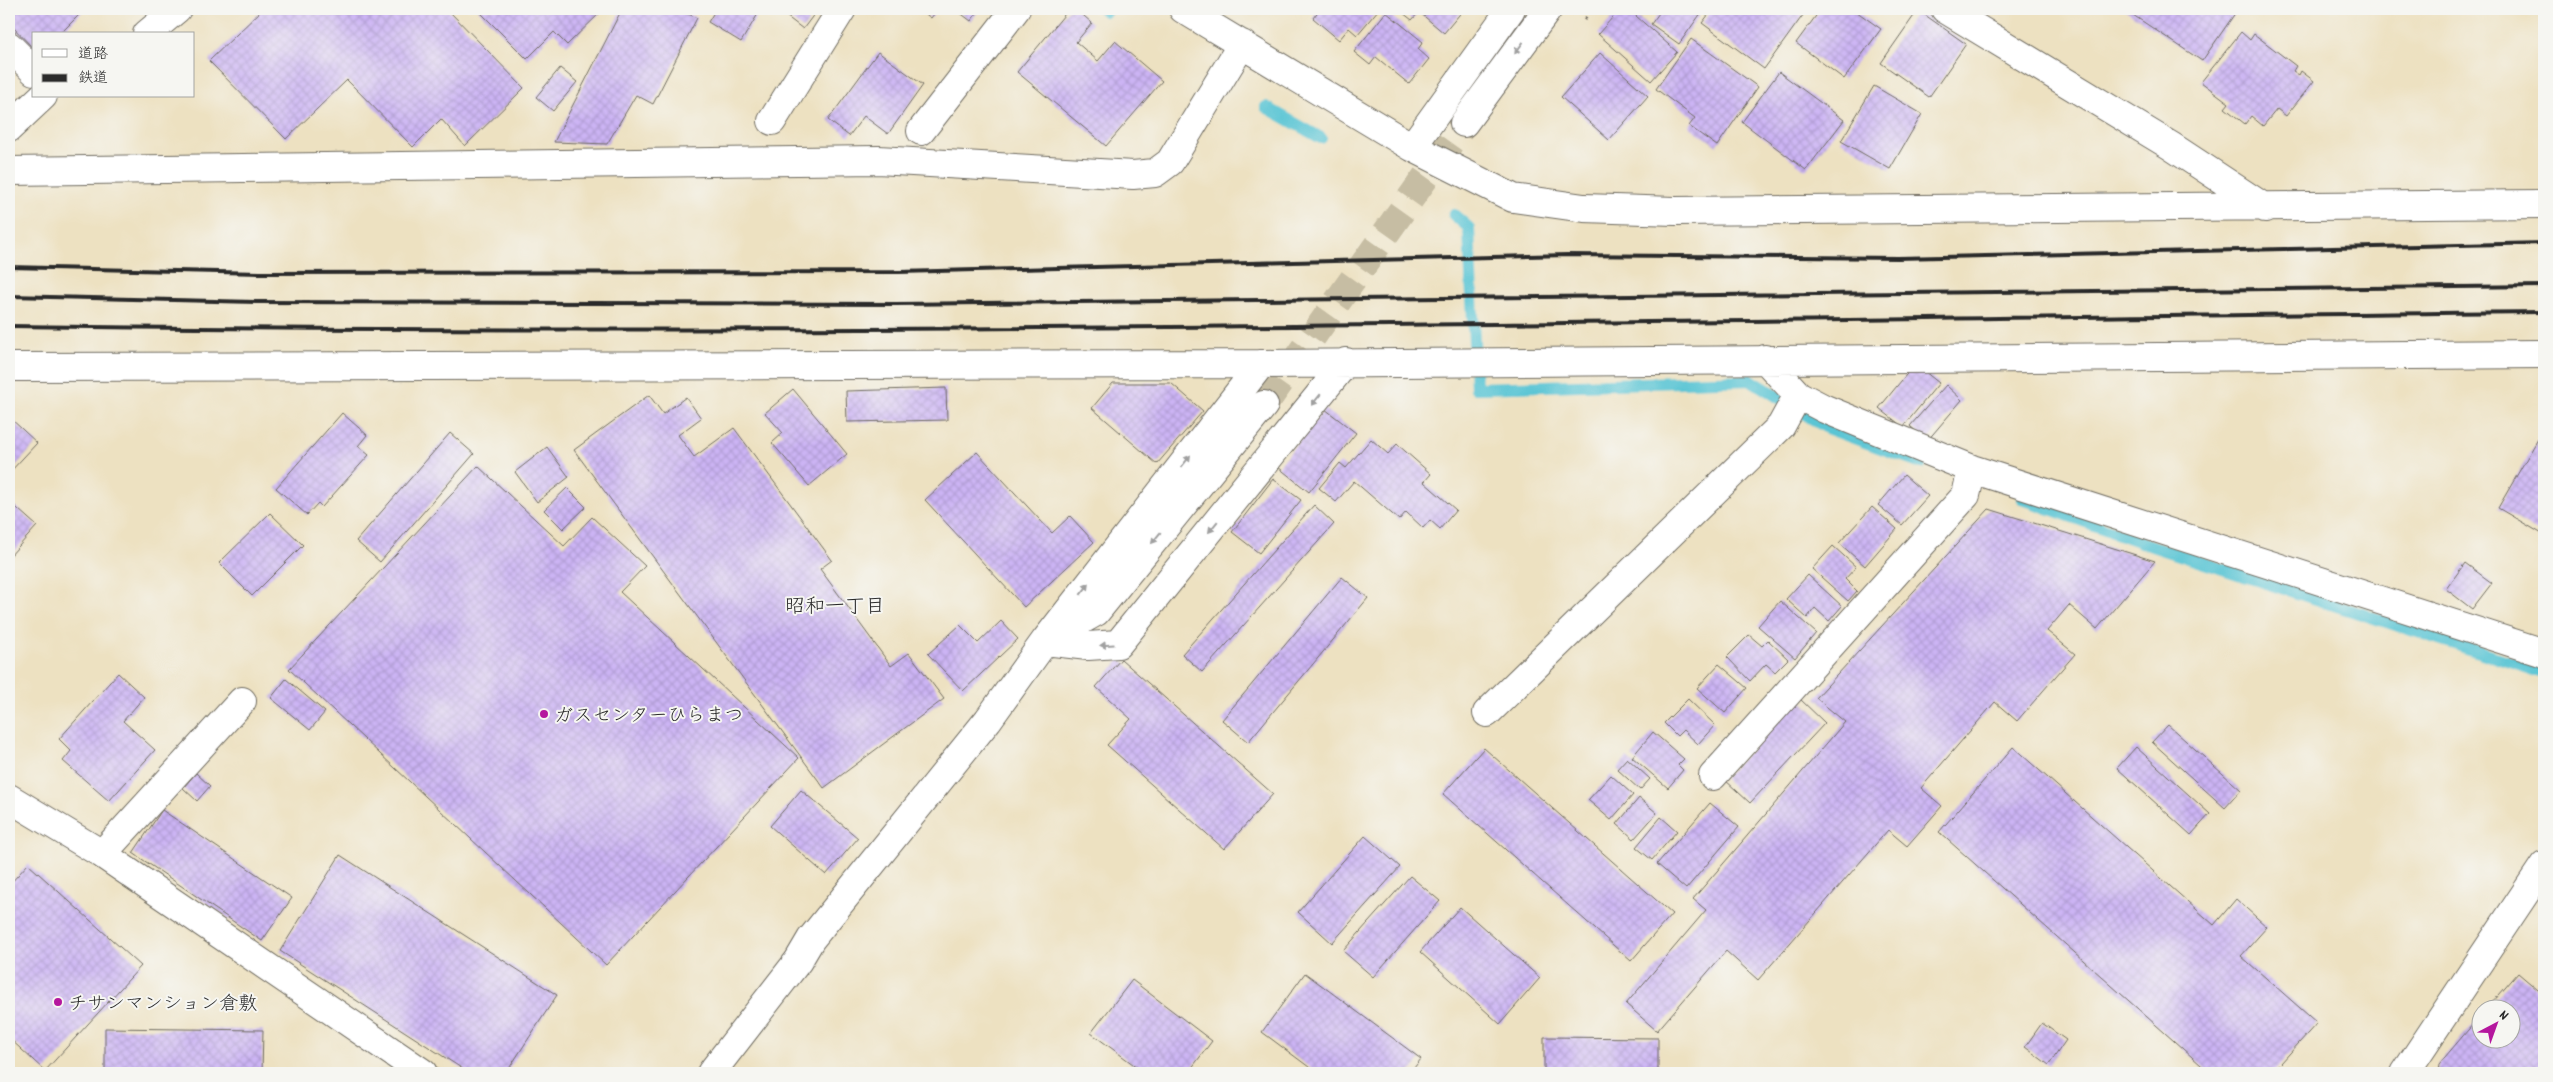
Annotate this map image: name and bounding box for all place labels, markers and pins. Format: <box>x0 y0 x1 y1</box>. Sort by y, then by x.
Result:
place label: ガスセンターひらまつ <box>554 704 744 731</box>
marker: ガスセンターひらまつ <box>538 708 550 720</box>
place label: チサンマンション倉敷 <box>68 992 257 1019</box>
marker: チサンマンション倉敷 <box>52 996 64 1008</box>

